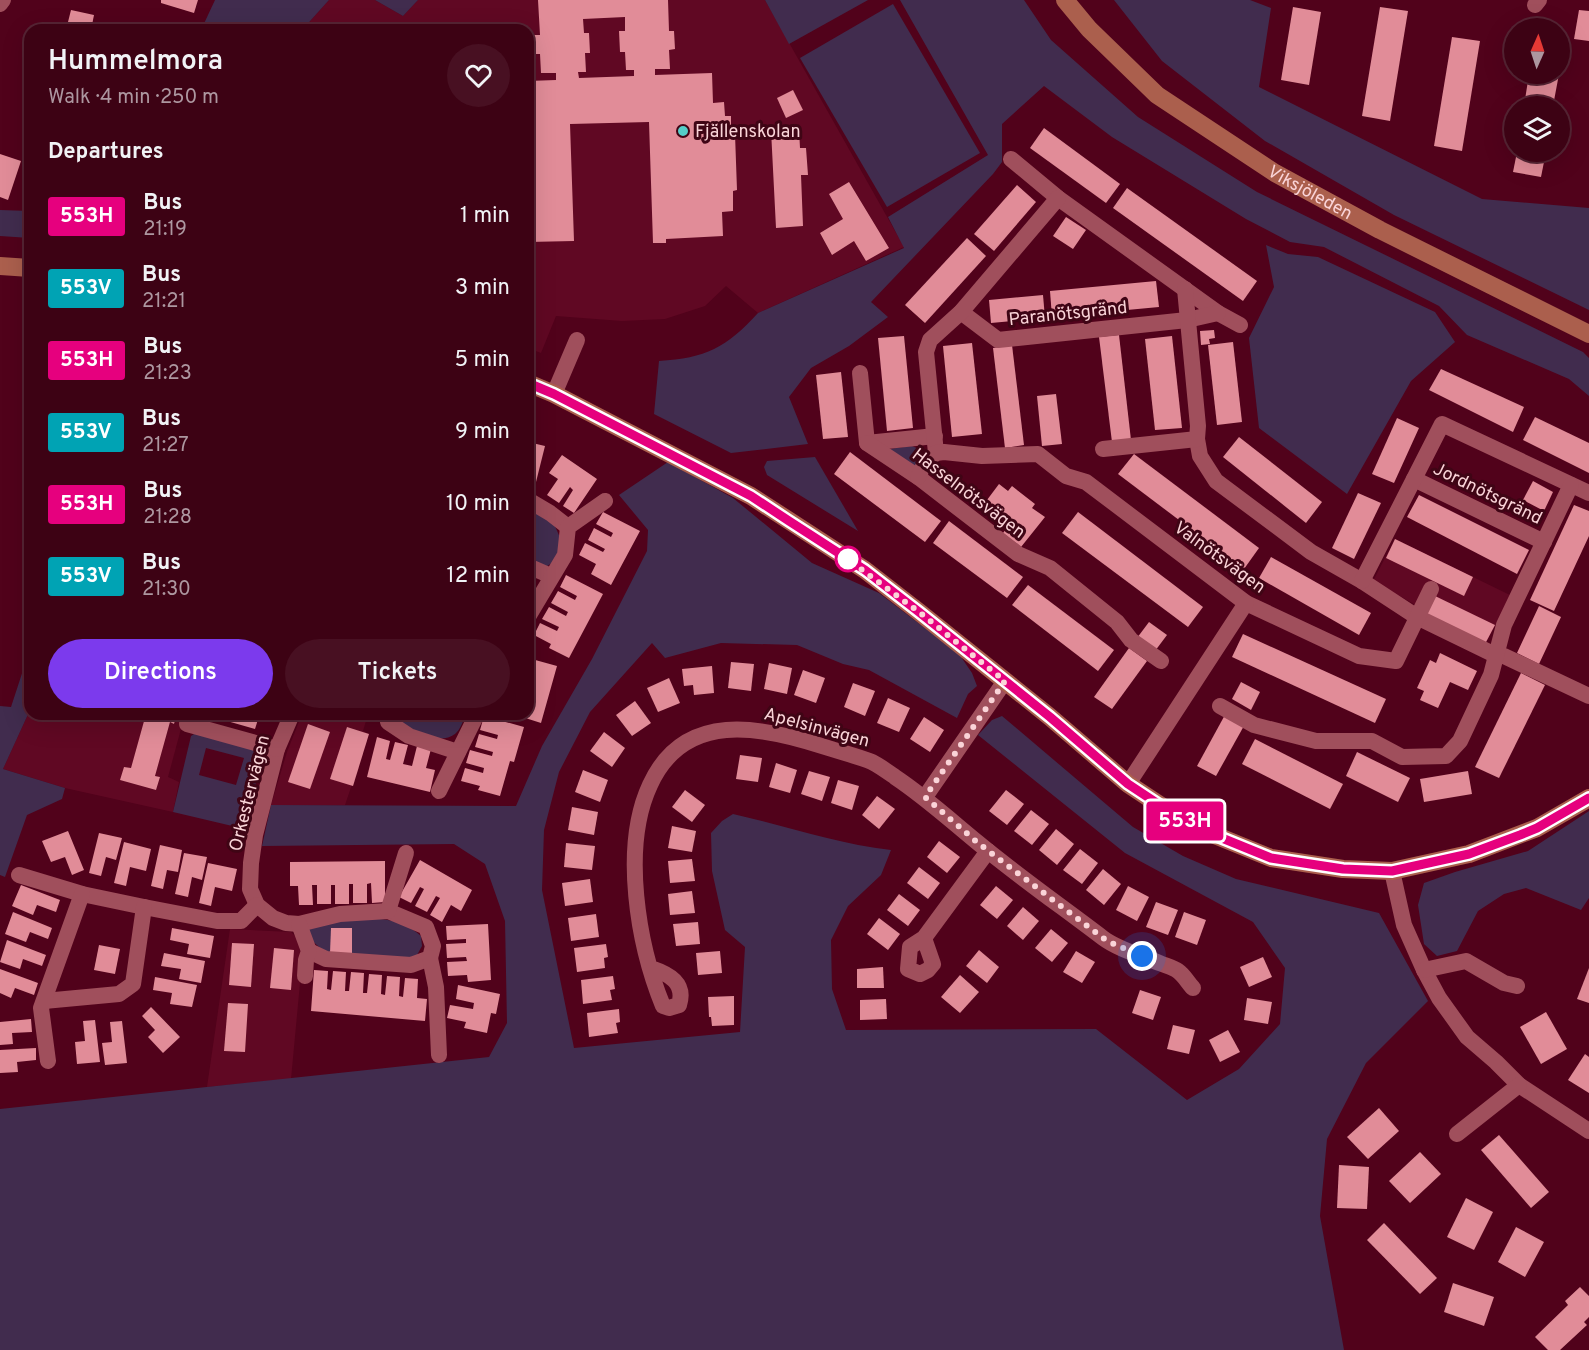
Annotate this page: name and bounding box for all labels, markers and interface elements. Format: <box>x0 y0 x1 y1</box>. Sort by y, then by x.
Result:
north arrow <box>1504 18 1570 84</box>
map controls <box>1504 18 1570 162</box>
text: Hummelmora <box>48 44 223 80</box>
button: heart <box>447 44 510 107</box>
text: Walk · 4 min · 250 m <box>48 85 219 111</box>
button: layers <box>1504 96 1570 162</box>
place label: Fjällenskolan <box>695 121 801 144</box>
marker: Fjällenskolan <box>676 124 690 138</box>
text: Departures <box>48 139 164 166</box>
street label: Viksjöleden <box>1262 161 1356 226</box>
text: Bus <box>143 190 182 217</box>
text: 553H <box>60 203 113 230</box>
text: 1 min <box>460 203 510 230</box>
text: 21:19 <box>143 217 187 243</box>
text: Bus <box>142 262 181 289</box>
text: 553V <box>60 275 112 302</box>
text: 3 min <box>455 275 510 302</box>
text: 21:21 <box>142 289 186 315</box>
street label: Paranötsgränd <box>1008 297 1129 332</box>
text: Bus <box>143 334 182 361</box>
text: 553H <box>60 347 113 374</box>
text: 5 min <box>455 347 510 374</box>
text: 21:23 <box>143 361 192 387</box>
text: Bus <box>142 406 181 433</box>
text: 553V <box>60 419 112 446</box>
text: 9 min <box>455 419 510 446</box>
text: 21:27 <box>142 433 189 459</box>
street label: Hasselnötsvägen <box>907 444 1029 544</box>
street label: Jordnötsgränd <box>1429 458 1546 531</box>
text: Bus <box>143 478 182 505</box>
text: 553H <box>60 491 113 518</box>
text: 10 min <box>446 491 510 518</box>
text: 21:28 <box>143 505 192 531</box>
street label: Valnötsvägen <box>1169 517 1270 599</box>
unlabelled marker <box>835 546 861 572</box>
text: Bus <box>142 550 181 577</box>
text: 553V <box>60 563 112 590</box>
text: 12 min <box>447 563 510 590</box>
text: 21:30 <box>142 577 191 603</box>
button: Directions <box>48 639 273 708</box>
button: Tickets <box>285 639 510 708</box>
street label: Apelsinvägen <box>761 703 872 754</box>
street label: Orkestervägen <box>225 733 276 854</box>
line badge: 553H <box>1143 802 1227 840</box>
text: 553H <box>1158 808 1212 835</box>
your location <box>1127 941 1157 971</box>

